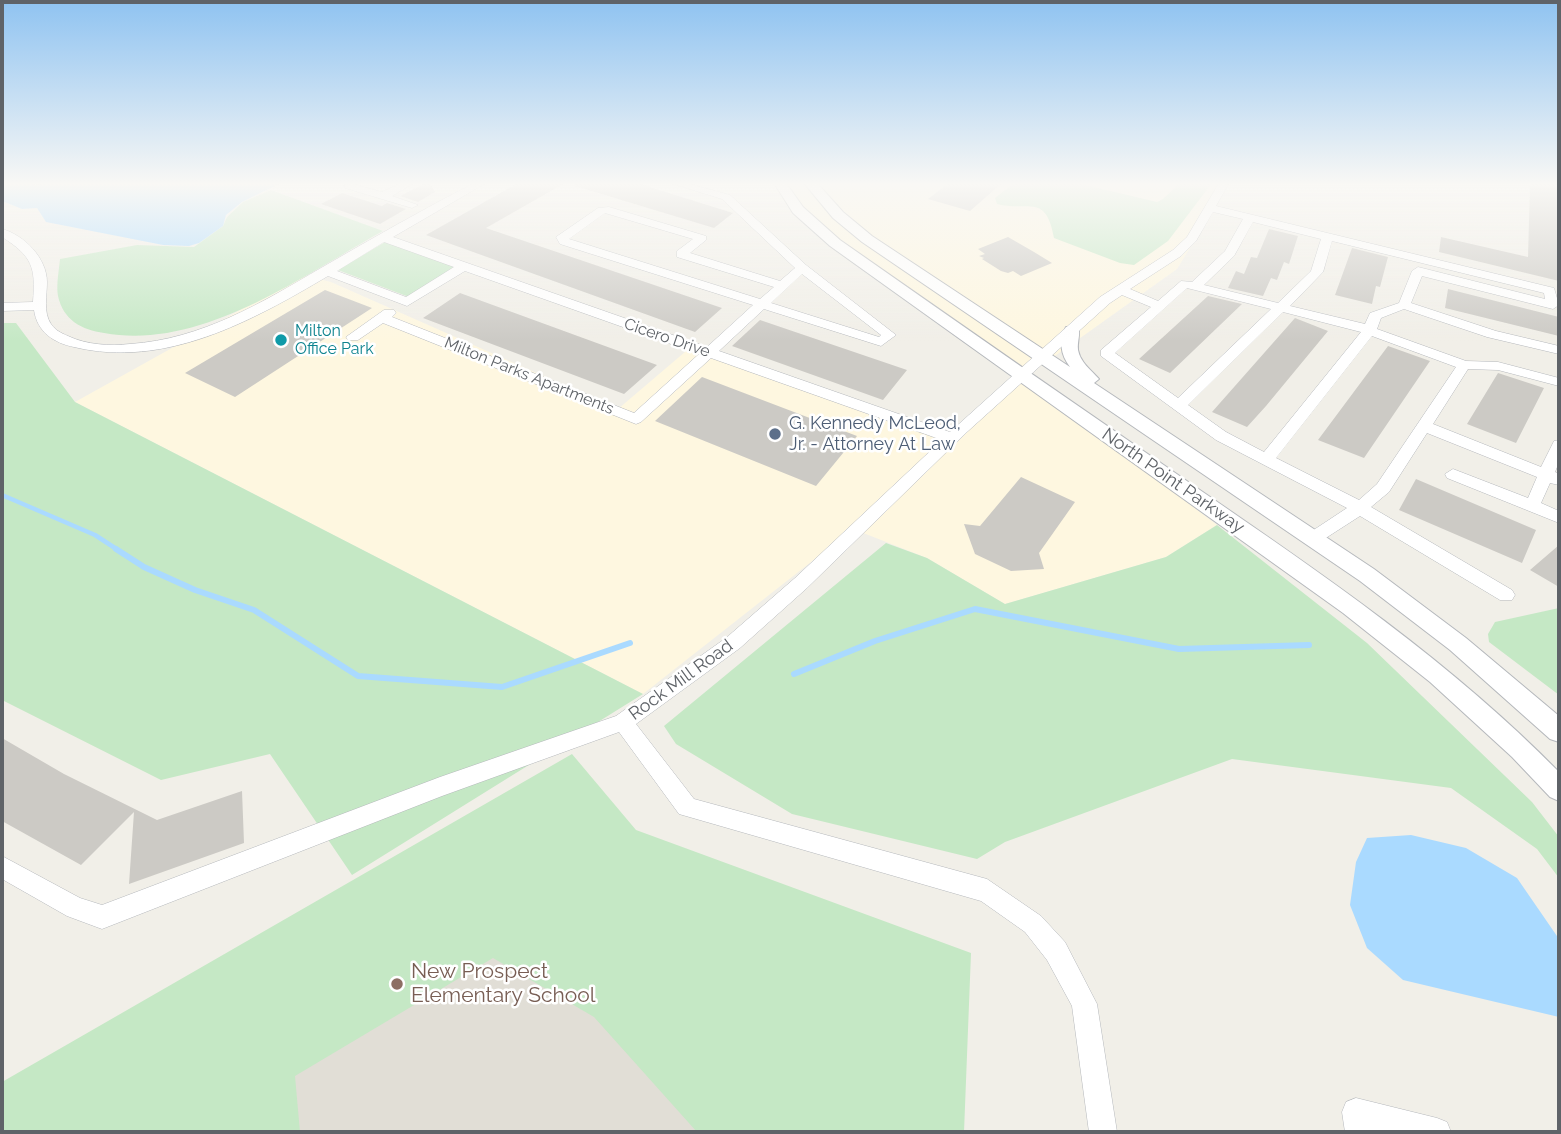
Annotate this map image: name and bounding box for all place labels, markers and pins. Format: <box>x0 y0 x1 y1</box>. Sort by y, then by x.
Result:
place label: Milton Office Park <box>295 321 374 359</box>
marker: Milton Office Park <box>273 332 289 348</box>
place label: G. Kennedy McLeod, Jr. - Attorney At Law <box>789 413 961 456</box>
marker: G. Kennedy McLeod, Jr. - Attorney At Law <box>767 426 783 442</box>
place label: New Prospect Elementary School <box>411 959 595 1009</box>
marker: New Prospect Elementary School <box>389 976 405 992</box>

